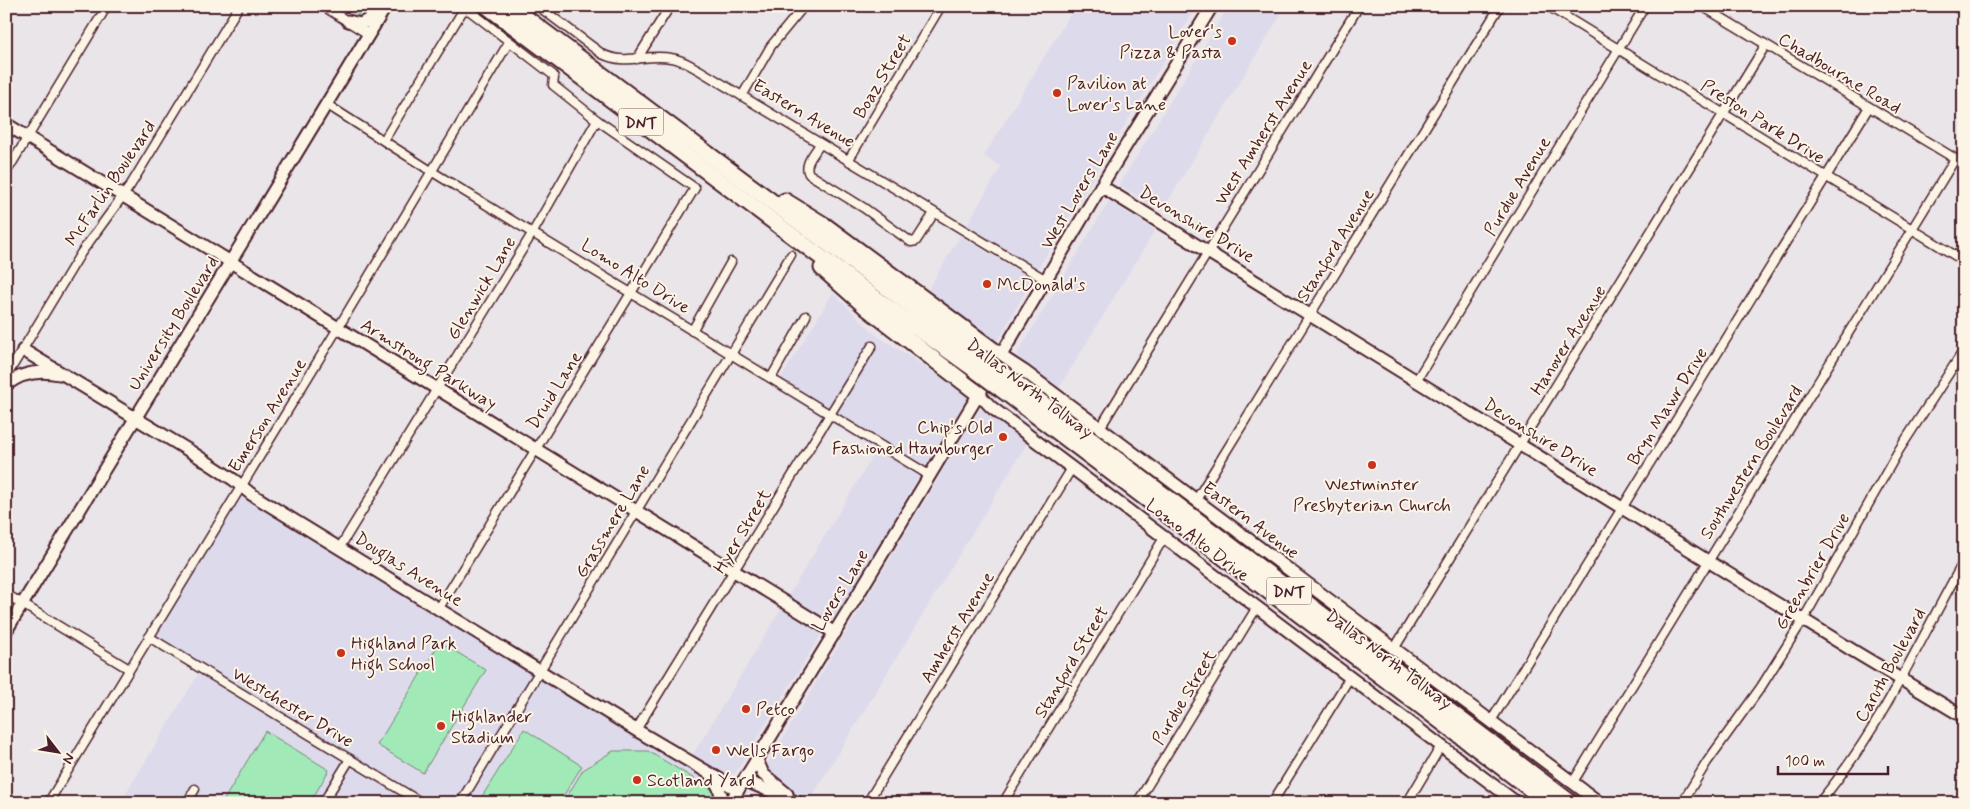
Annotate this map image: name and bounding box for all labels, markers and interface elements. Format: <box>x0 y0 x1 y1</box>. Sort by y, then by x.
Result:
place label: Lover's Pizza & Pasta <box>1120 20 1222 65</box>
street label: Chadbourne Road <box>1773 28 1906 120</box>
street label: Boaz Street <box>848 30 918 123</box>
marker: Lover's Pizza & Pasta <box>1226 35 1238 47</box>
street label: West Amherst Avenue <box>1209 55 1318 210</box>
place label: Pavilion at Lover's Lane <box>1067 72 1166 117</box>
street label: Eastern Avenue <box>748 74 859 154</box>
street label: Preston Park Drive <box>1696 74 1829 170</box>
marker: Pavilion at Lover's Lane <box>1051 87 1063 99</box>
road number: DNT <box>618 108 664 136</box>
street label: McFarlin Boulevard <box>60 116 162 251</box>
street label: West Lovers Lane <box>1035 127 1125 254</box>
street label: Purdue Avenue <box>1479 132 1557 241</box>
street label: Devonshire Drive <box>1134 181 1259 269</box>
street label: Stanford Avenue <box>1291 184 1382 308</box>
street label: Glenwick Lane <box>442 232 522 345</box>
street label: Lomo Alto Drive <box>576 234 695 320</box>
street label: University Boulevard <box>123 252 225 395</box>
place label: McDonald's <box>997 273 1085 297</box>
marker: McDonald's <box>981 278 993 290</box>
street label: Hanover Avenue <box>1525 281 1612 400</box>
street label: Armstrong Parkway <box>355 313 501 418</box>
street label: Dallas North Tollway <box>961 333 1098 444</box>
street label: Bryn Mawr Drive <box>1622 343 1714 470</box>
street label: Druid Lane <box>521 347 588 434</box>
street label: Emerson Avenue <box>223 354 313 477</box>
street label: Southwestern Boulevard <box>1695 381 1809 544</box>
street label: Devonshire Drive <box>1478 393 1603 483</box>
place label: Chip's Old Fashioned Hamburger <box>832 416 994 461</box>
marker: Chip's Old Fashioned Hamburger <box>997 431 1009 443</box>
marker: Westminster Presbyterian Church <box>1366 459 1378 471</box>
street label: Grassmere Lane <box>570 460 656 583</box>
place label: Westminster Presbyterian Church <box>1293 473 1451 518</box>
street label: Eastern Avenue <box>1197 476 1304 565</box>
street label: Hyer Street <box>708 484 778 578</box>
street label: Lomo Alto Drive <box>1140 494 1254 588</box>
street label: Greenbrier Drive <box>1770 509 1856 634</box>
street label: Douglas Avenue <box>349 527 467 615</box>
street label: Lovers Lane <box>807 545 875 636</box>
street label: Amherst Avenue <box>915 567 1001 688</box>
road number: DNT <box>1266 578 1312 604</box>
street label: Stanford Street <box>1029 602 1116 724</box>
street label: Dallas North Tollway <box>1320 604 1457 715</box>
street label: Caruth Boulevard <box>1850 604 1932 727</box>
place label: Highland Park High School <box>351 632 457 679</box>
street label: Purdue Street <box>1147 645 1223 750</box>
marker: Highland Park High School <box>335 647 347 659</box>
street label: Westchester Drive <box>227 662 358 754</box>
place label: Petco <box>756 698 795 722</box>
marker: Petco <box>740 703 752 715</box>
place label: Highlander Stadium <box>451 705 533 750</box>
marker: Highlander Stadium <box>435 720 447 732</box>
north arrow <box>32 726 82 776</box>
place label: Wells Fargo <box>726 739 814 763</box>
marker: Wells Fargo <box>710 744 722 756</box>
scale bar <box>1778 744 1888 776</box>
text: N <box>58 750 78 767</box>
text: 100 m <box>1785 752 1825 772</box>
place label: Scotland Yard <box>647 769 755 793</box>
marker: Scotland Yard <box>631 774 643 786</box>

